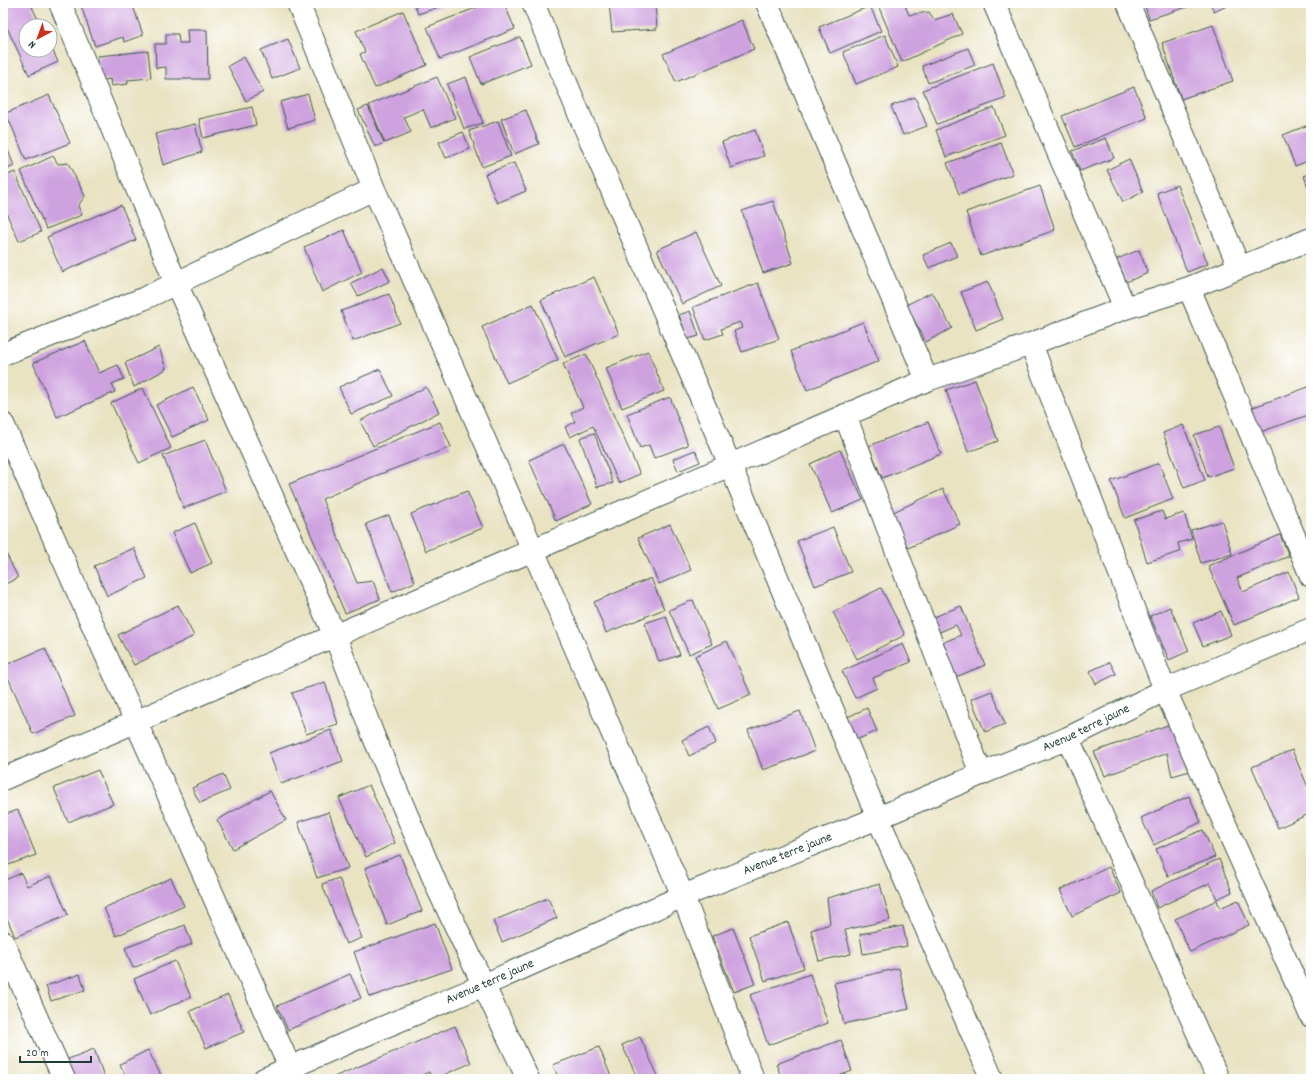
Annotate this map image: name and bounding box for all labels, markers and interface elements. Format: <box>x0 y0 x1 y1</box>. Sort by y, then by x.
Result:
north arrow <box>18 18 58 58</box>
text: N <box>25 36 40 52</box>
street label: Avenue terre jaune <box>1040 699 1133 757</box>
street label: Avenue terre jaune <box>740 828 835 880</box>
street label: Avenue terre jaune <box>443 954 537 1009</box>
scale bar <box>20 1038 91 1064</box>
text: 20 m <box>26 1045 49 1062</box>

